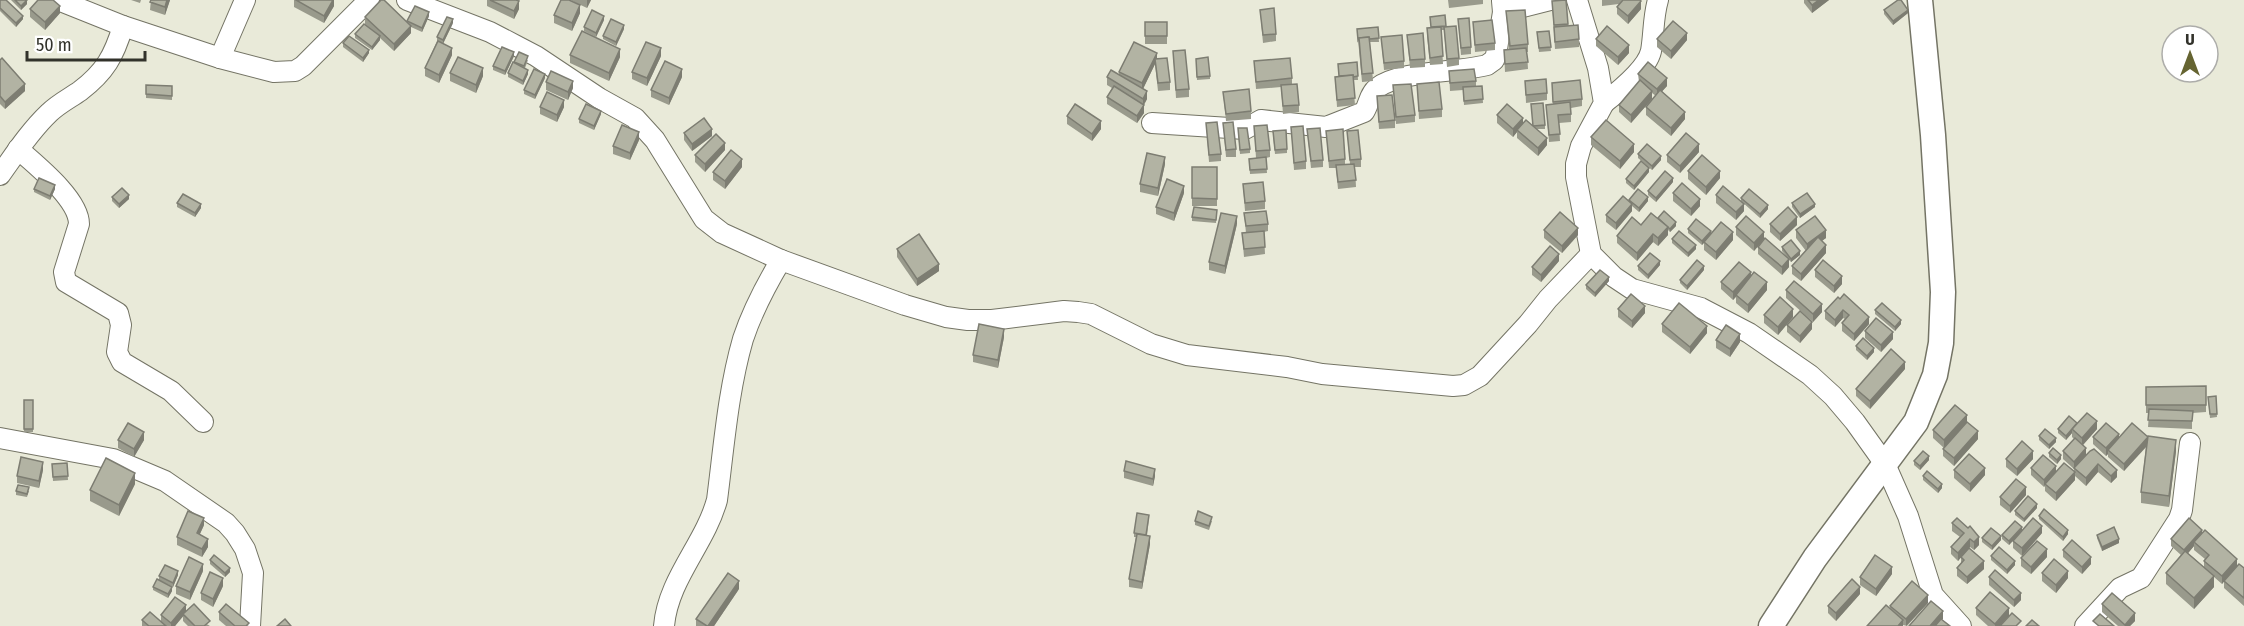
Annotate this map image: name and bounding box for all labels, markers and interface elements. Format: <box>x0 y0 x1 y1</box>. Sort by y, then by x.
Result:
scale bar <box>27 24 146 62</box>
north arrow <box>2160 24 2220 84</box>
text: U <box>2185 30 2195 49</box>
text: 50 m <box>36 34 72 56</box>

